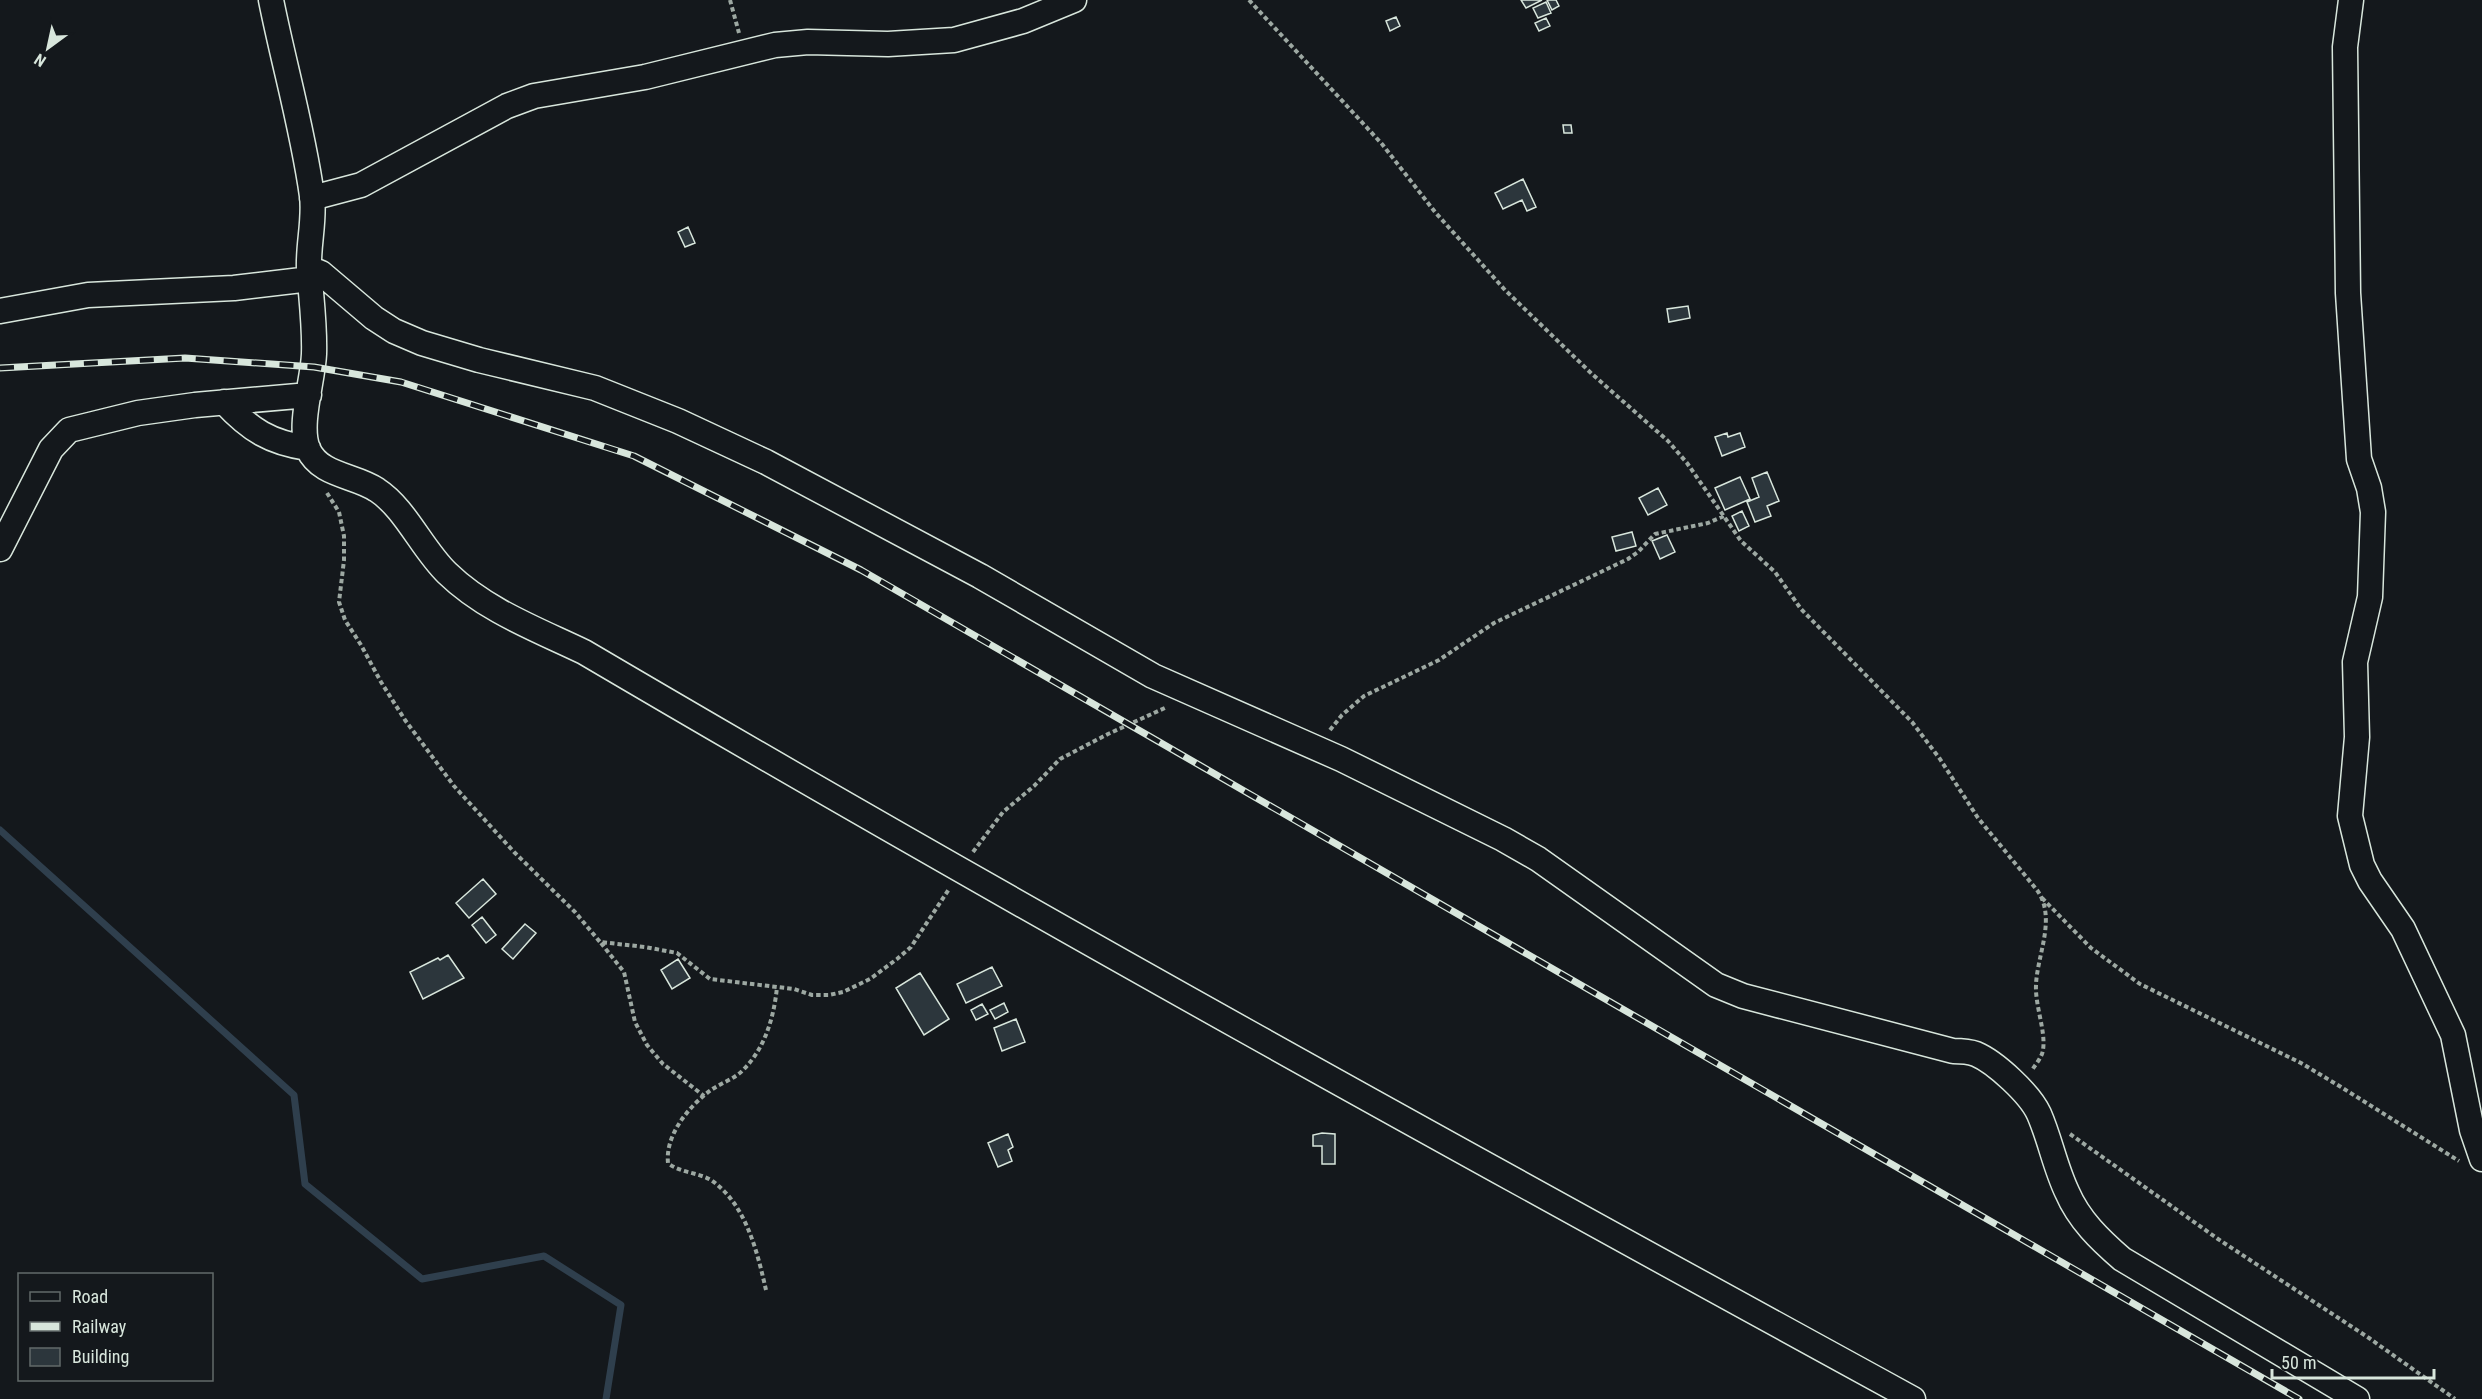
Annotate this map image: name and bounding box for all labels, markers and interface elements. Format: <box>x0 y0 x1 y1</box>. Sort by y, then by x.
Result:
north arrow <box>18 18 78 78</box>
text: N <box>31 50 49 71</box>
legend <box>18 1273 213 1381</box>
text: Road <box>72 1286 108 1307</box>
text: Railway <box>72 1316 127 1337</box>
scale bar <box>2272 1342 2434 1380</box>
text: Building <box>72 1346 129 1367</box>
text: 50 m <box>2281 1352 2316 1373</box>

